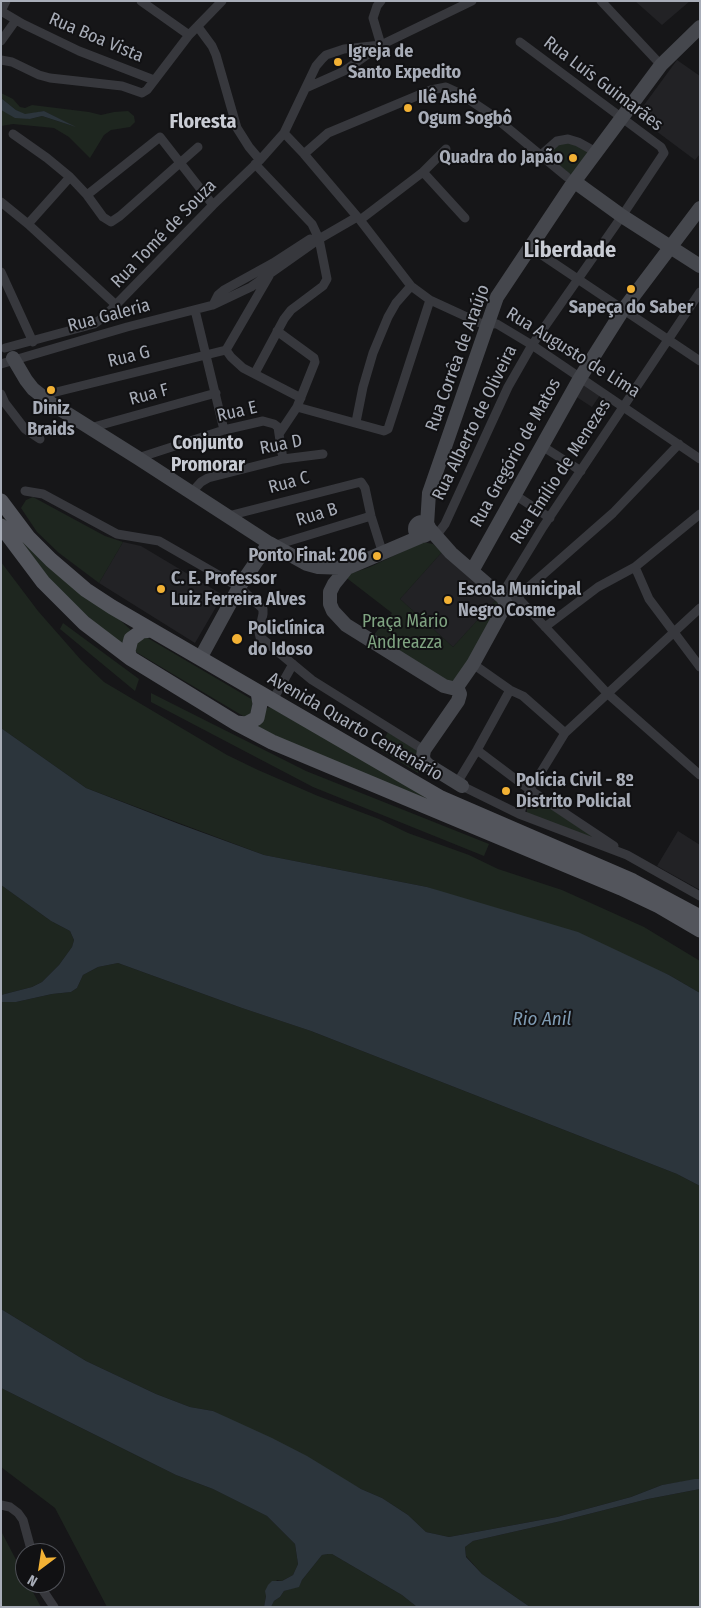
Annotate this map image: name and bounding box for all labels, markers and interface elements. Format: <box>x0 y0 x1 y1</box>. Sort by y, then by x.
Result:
street label: Rua Boa Vista <box>46 8 146 68</box>
street label: Rua Luís Guimarães <box>539 32 667 136</box>
place label: Igreja de Santo Expedito <box>348 41 461 84</box>
marker: Igreja de Santo Expedito <box>332 56 344 68</box>
place label: Ilê Ashé Ogum Sogbô <box>418 87 512 130</box>
marker: Ilê Ashé Ogum Sogbô <box>402 102 414 114</box>
district label: Floresta <box>169 110 237 134</box>
place label: Quadra do Japão <box>439 147 563 169</box>
marker: Quadra do Japão <box>567 152 579 164</box>
street label: Rua Tomé de Souza <box>107 175 221 293</box>
district label: Liberdade <box>524 238 616 264</box>
street label: Rua Corrêa de Araújo <box>421 282 495 434</box>
marker: Sapeça do Saber <box>625 283 637 295</box>
street label: Rua Galeria <box>65 295 153 337</box>
place label: Sapeça do Saber <box>569 297 693 319</box>
street label: Rua Augusto de Lima <box>502 303 644 403</box>
street label: Rua G <box>106 341 152 373</box>
street label: Rua Alberto de Oliveira <box>428 342 522 504</box>
street label: Rua Gregório de Matos <box>466 375 566 531</box>
street label: Rua F <box>127 379 171 411</box>
marker: Diniz Braids <box>45 384 57 396</box>
street label: Rua Emílio de Menezes <box>506 396 616 548</box>
street label: Rua E <box>215 397 259 427</box>
place label: Diniz Braids <box>27 398 75 440</box>
street label: Rua D <box>258 430 304 460</box>
district label: Conjunto Promorar <box>171 433 245 477</box>
street label: Rua C <box>266 467 312 499</box>
street label: Rua B <box>294 499 340 531</box>
place label: Ponto Final: 206 <box>248 545 367 567</box>
marker: Ponto Final: 206 <box>371 550 383 562</box>
place label: C. E. Professor Luiz Ferreira Alves <box>171 568 306 610</box>
place label: Escola Municipal Negro Cosme <box>458 579 581 622</box>
marker: C. E. Professor Luiz Ferreira Alves <box>155 583 167 595</box>
marker: Escola Municipal Negro Cosme <box>442 594 454 606</box>
park label: Praça Mário Andreazza <box>362 611 448 654</box>
place label: Policlínica do Idoso <box>248 618 325 660</box>
marker: Policlínica do Idoso <box>230 632 244 646</box>
street label: Avenida Quarto Centenário <box>264 668 446 786</box>
place label: Polícia Civil - 8º Distrito Policial <box>516 770 634 812</box>
marker: Polícia Civil - 8º Distrito Policial <box>500 785 512 797</box>
water label: Rio Anil <box>513 1009 571 1031</box>
north arrow <box>15 1543 65 1593</box>
text: N <box>25 1571 41 1590</box>

